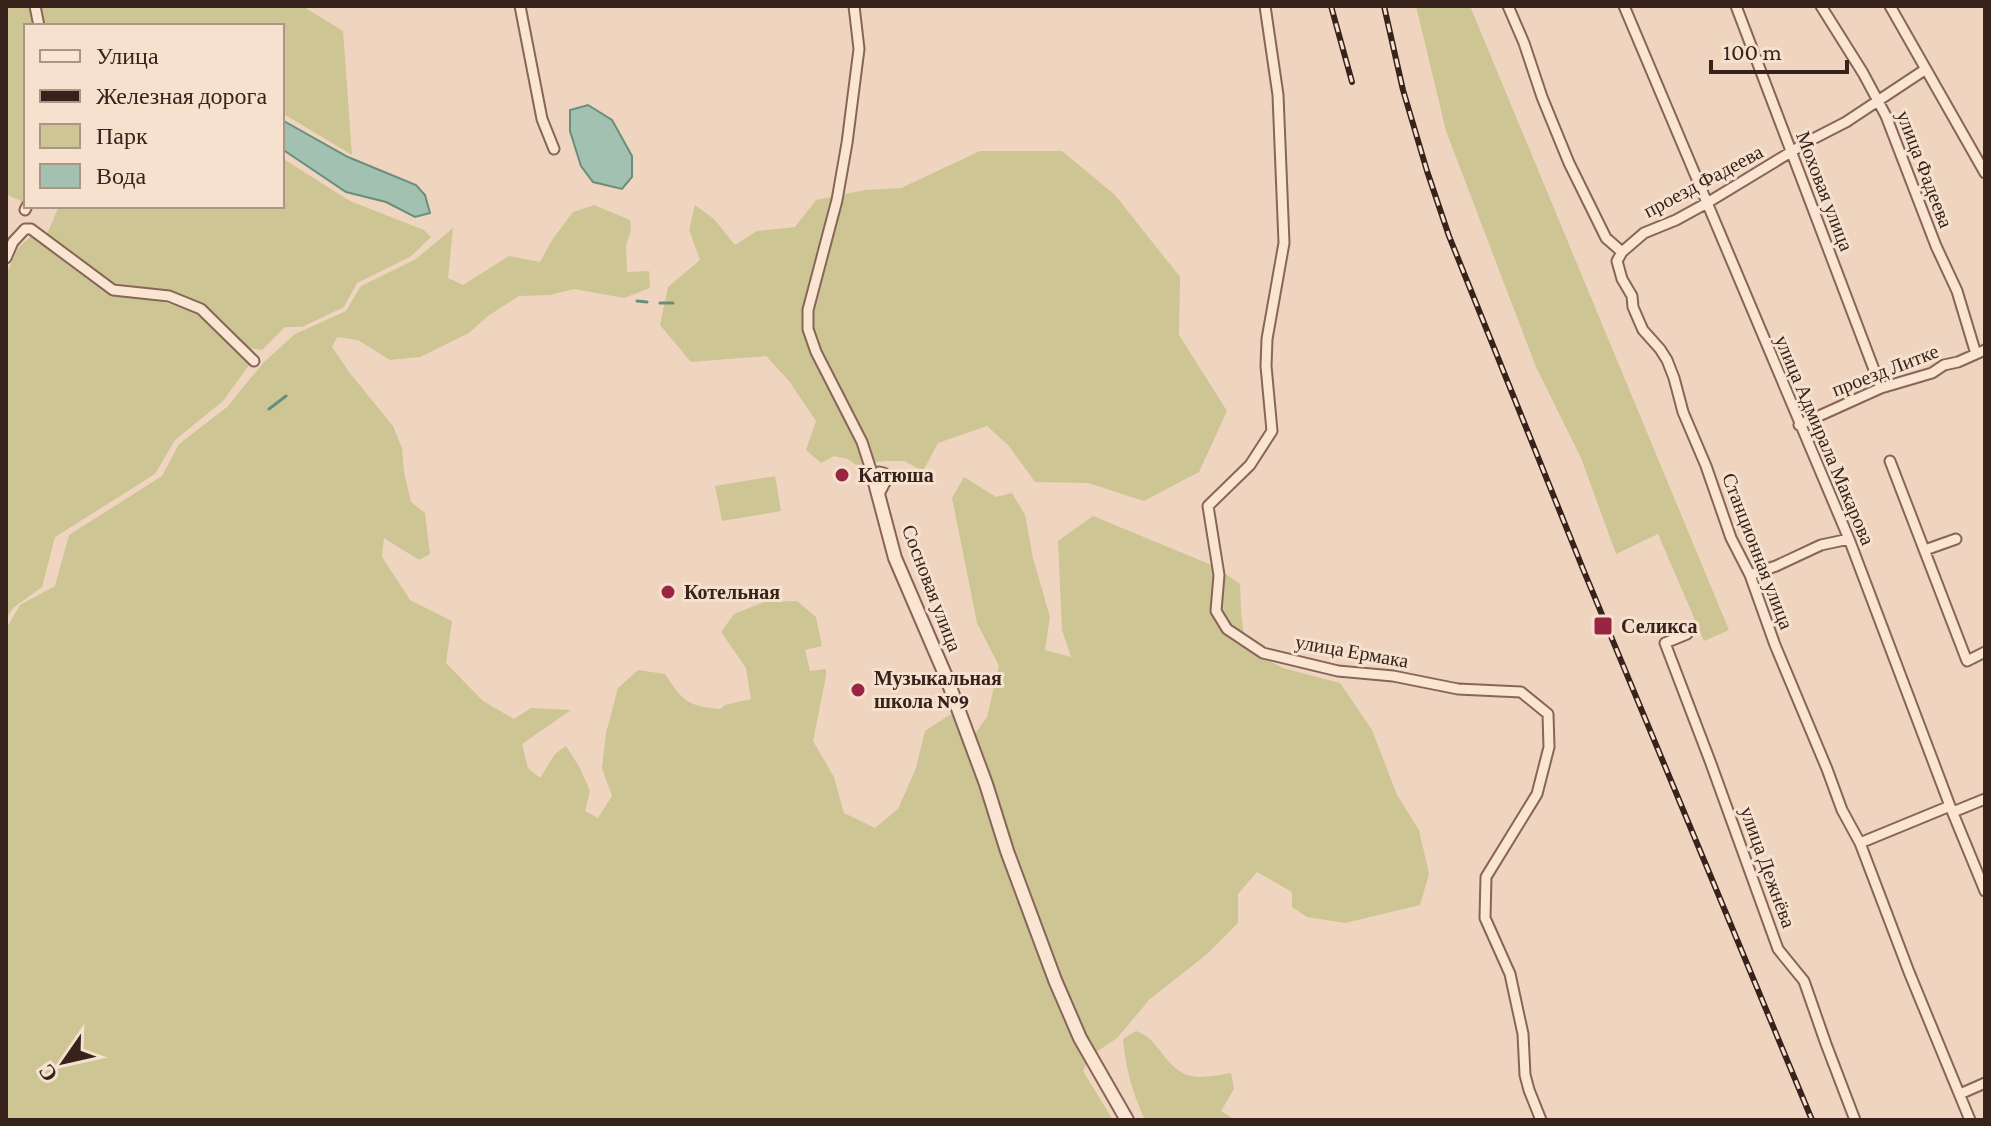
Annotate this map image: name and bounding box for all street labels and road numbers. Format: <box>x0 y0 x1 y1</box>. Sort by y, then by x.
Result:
street label: улица Фадеева <box>1892 107 1957 231</box>
street label: Моховая улица <box>1791 128 1858 254</box>
street label: проезд Фадеева <box>1639 140 1767 223</box>
street label: улица Адмирала Макарова <box>1770 332 1879 549</box>
street label: проезд Литке <box>1828 340 1942 401</box>
street label: Станционная улица <box>1717 470 1798 633</box>
street label: Сосновая улица <box>897 522 966 655</box>
street label: улица Ермака <box>1293 630 1411 673</box>
street label: улица Дежнёва <box>1735 803 1800 931</box>

